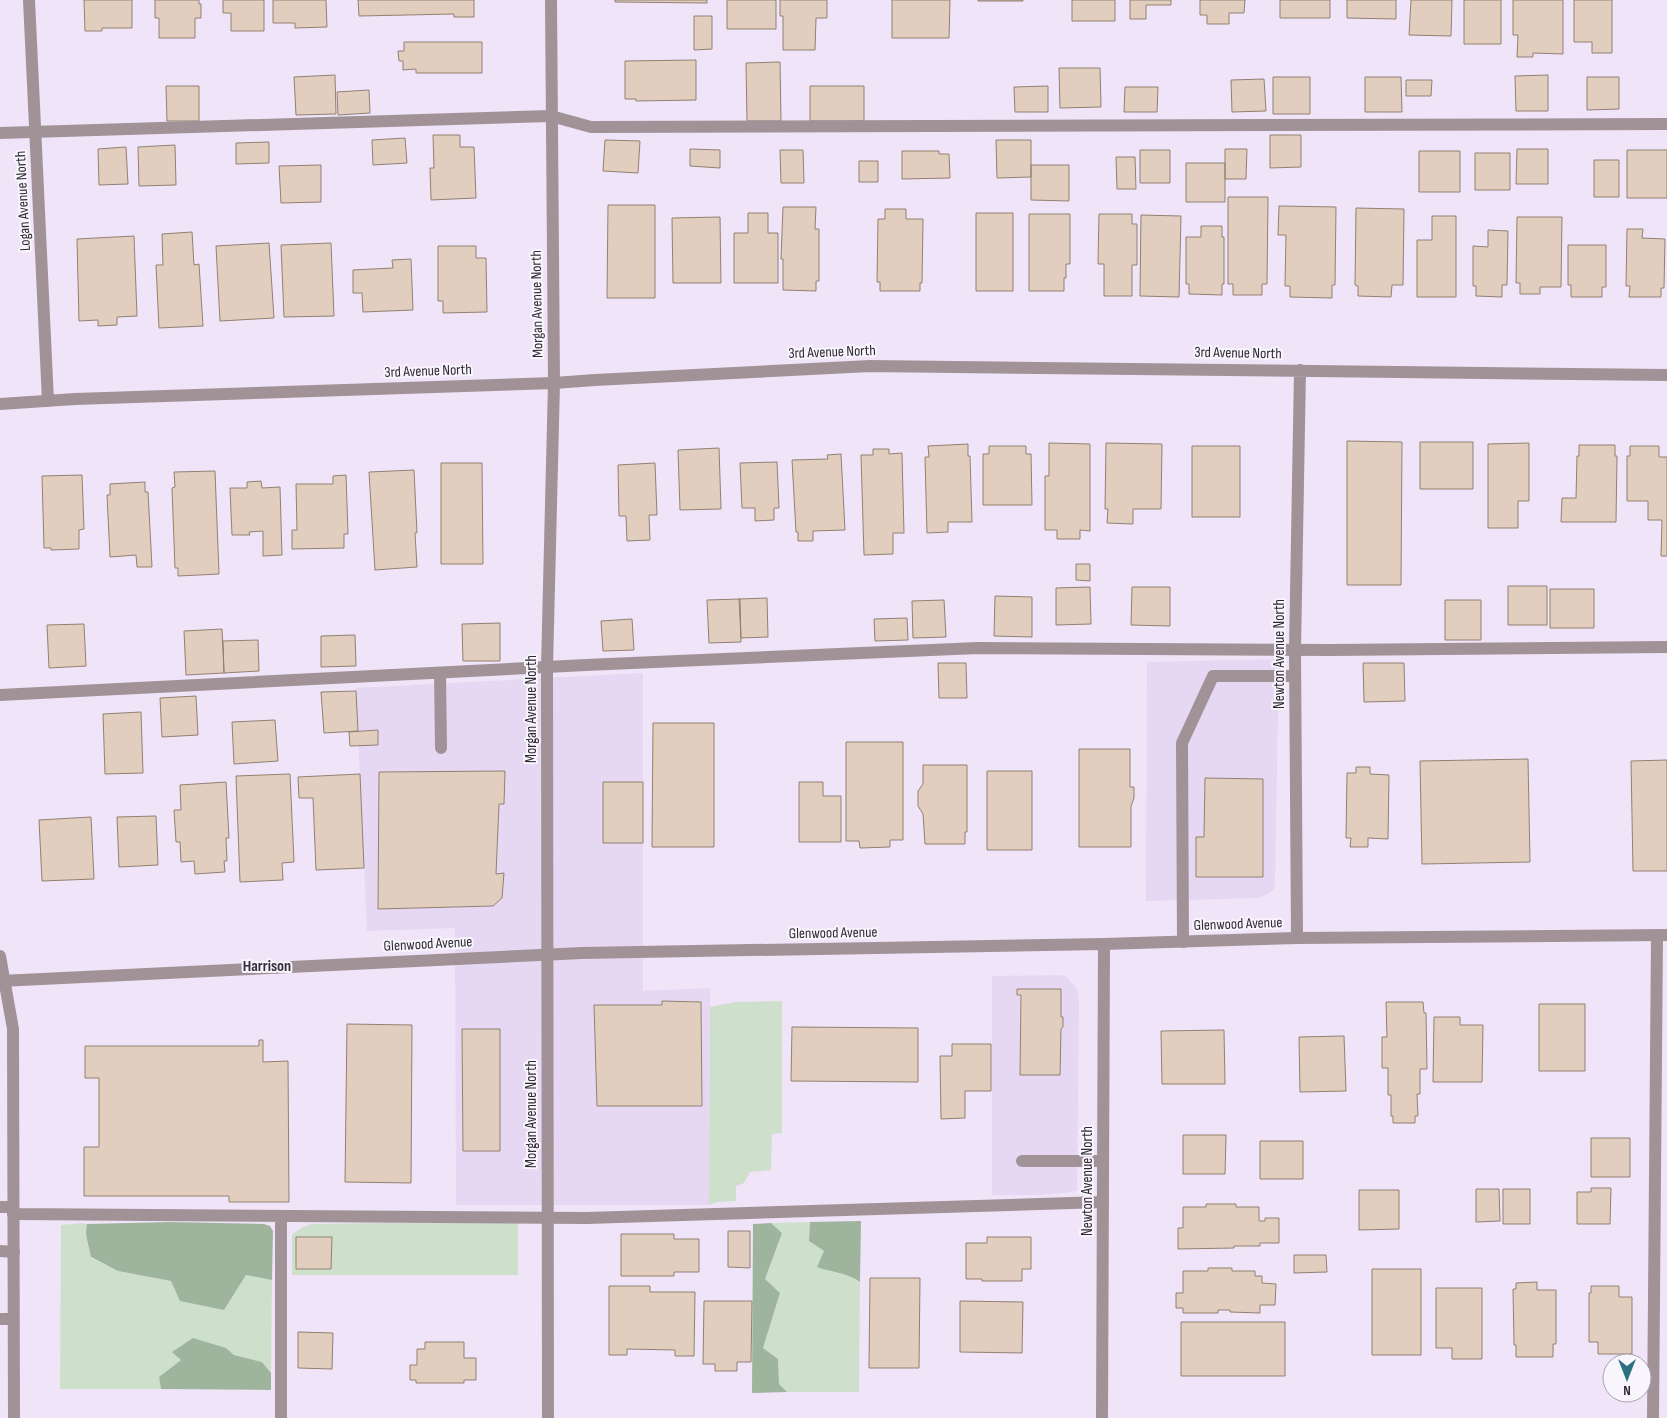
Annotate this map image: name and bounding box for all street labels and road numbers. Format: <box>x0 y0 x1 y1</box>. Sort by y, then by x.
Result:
street label: Logan Avenue North <box>11 150 35 252</box>
street label: Morgan Avenue North <box>527 250 547 358</box>
street label: 3rd Avenue North <box>788 341 876 363</box>
street label: 3rd Avenue North <box>1194 343 1282 363</box>
street label: 3rd Avenue North <box>384 360 472 382</box>
street label: Newton Avenue North <box>1270 599 1289 709</box>
street label: Morgan Avenue North <box>522 655 541 763</box>
street label: Glenwood Avenue <box>1193 913 1283 935</box>
street label: Glenwood Avenue <box>788 923 878 943</box>
street label: Glenwood Avenue <box>383 932 473 956</box>
street label: Morgan Avenue North <box>522 1060 541 1168</box>
street label: Newton Avenue North <box>1078 1126 1097 1236</box>

